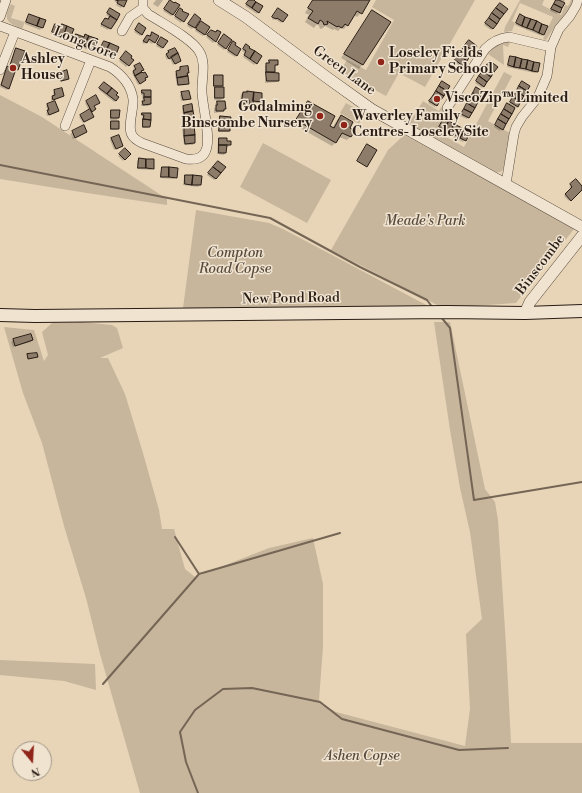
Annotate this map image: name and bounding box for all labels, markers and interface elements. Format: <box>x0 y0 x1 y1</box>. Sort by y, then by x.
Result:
street label: Long Gore <box>51 24 119 64</box>
street label: Green Lane <box>309 43 379 99</box>
place label: Loseley Fields Primary School <box>389 46 493 78</box>
place label: Ashley House <box>21 52 65 84</box>
marker: Loseley Fields Primary School <box>376 57 386 67</box>
marker: Ashley House <box>8 63 18 73</box>
place label: ViscoZip™ Limited <box>445 91 568 107</box>
marker: ViscoZip™ Limited <box>432 94 442 104</box>
place label: Godalming Binscombe Nursery <box>181 100 312 132</box>
place label: Waverley Family Centres- Loseley Site <box>352 109 489 142</box>
marker: Godalming Binscombe Nursery <box>315 111 325 121</box>
marker: Waverley Family Centres- Loseley Site <box>339 120 349 130</box>
park label: Meade's Park <box>385 214 465 230</box>
street label: Binscombe <box>513 232 569 298</box>
park label: Compton Road Copse <box>199 246 271 278</box>
street label: New Pond Road <box>242 290 340 308</box>
north arrow <box>12 741 52 781</box>
park label: Ashen Copse <box>324 749 400 765</box>
text: N <box>29 763 42 779</box>

